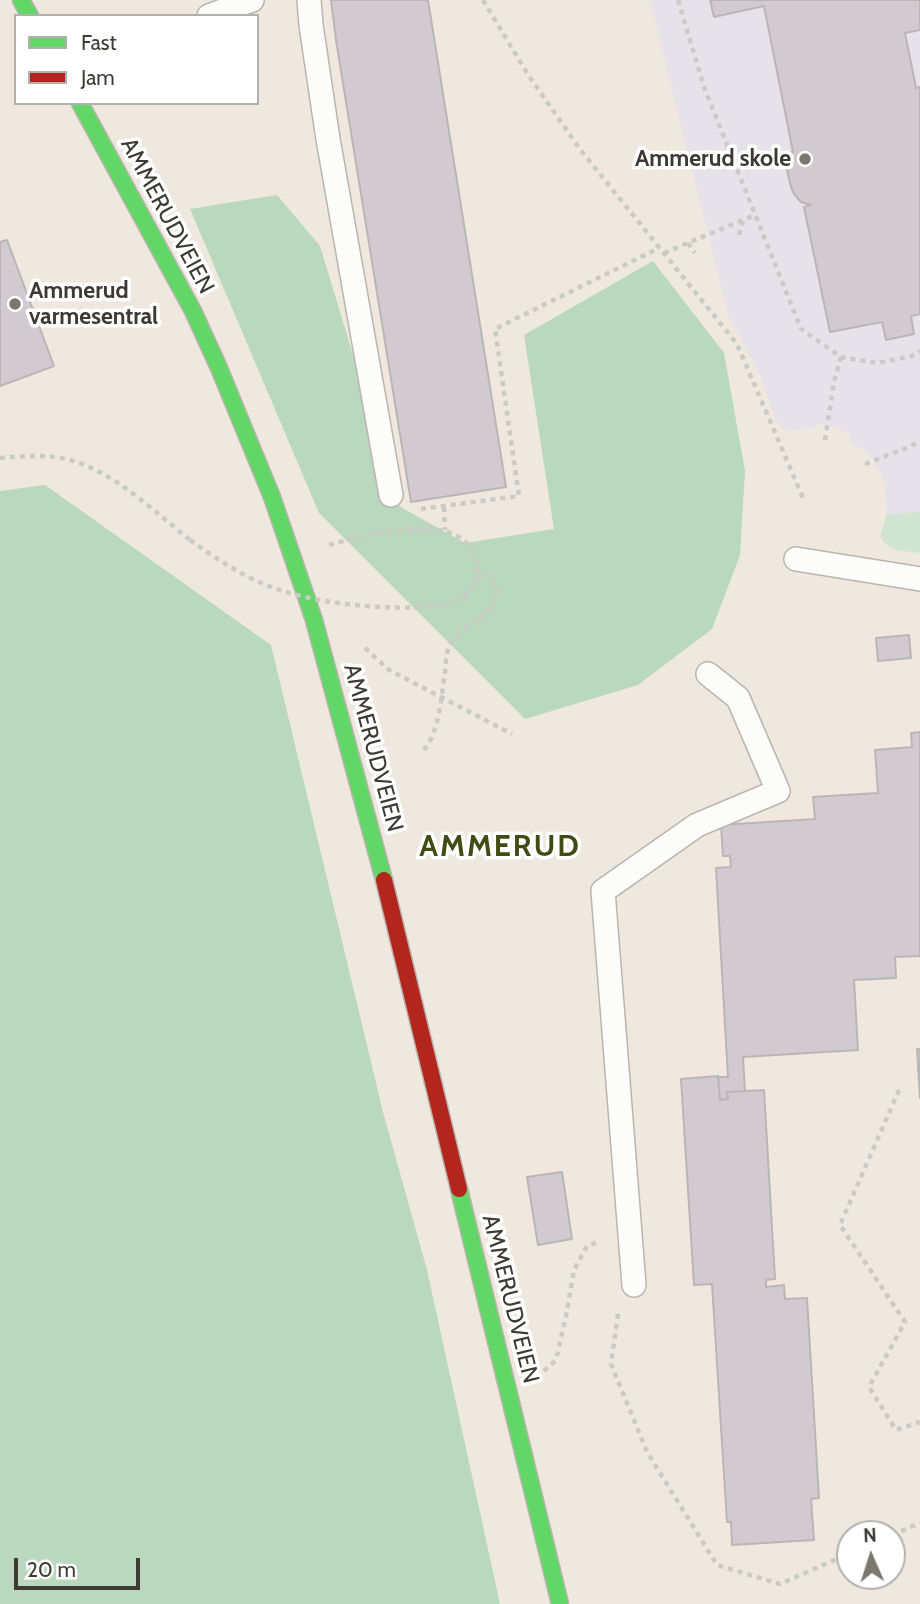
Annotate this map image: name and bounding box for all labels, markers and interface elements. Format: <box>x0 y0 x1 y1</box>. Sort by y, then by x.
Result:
legend <box>14 14 259 105</box>
text: Fast <box>81 30 117 55</box>
text: Jam <box>81 65 115 90</box>
street label: AMMERUDVEIEN <box>114 133 220 299</box>
place label: Ammerud skole <box>635 145 791 173</box>
marker: Ammerud skole <box>797 151 813 167</box>
place label: Ammerud varmesentral <box>29 277 158 331</box>
marker: Ammerud varmesentral <box>7 296 23 312</box>
street label: AMMERUDVEIEN <box>337 661 409 835</box>
district label: AMMERUD <box>420 829 580 865</box>
street label: AMMERUDVEIEN <box>476 1212 544 1386</box>
north arrow <box>836 1520 906 1590</box>
text: N <box>863 1524 877 1547</box>
scale bar <box>18 1544 144 1588</box>
text: 20 m <box>27 1557 76 1582</box>

